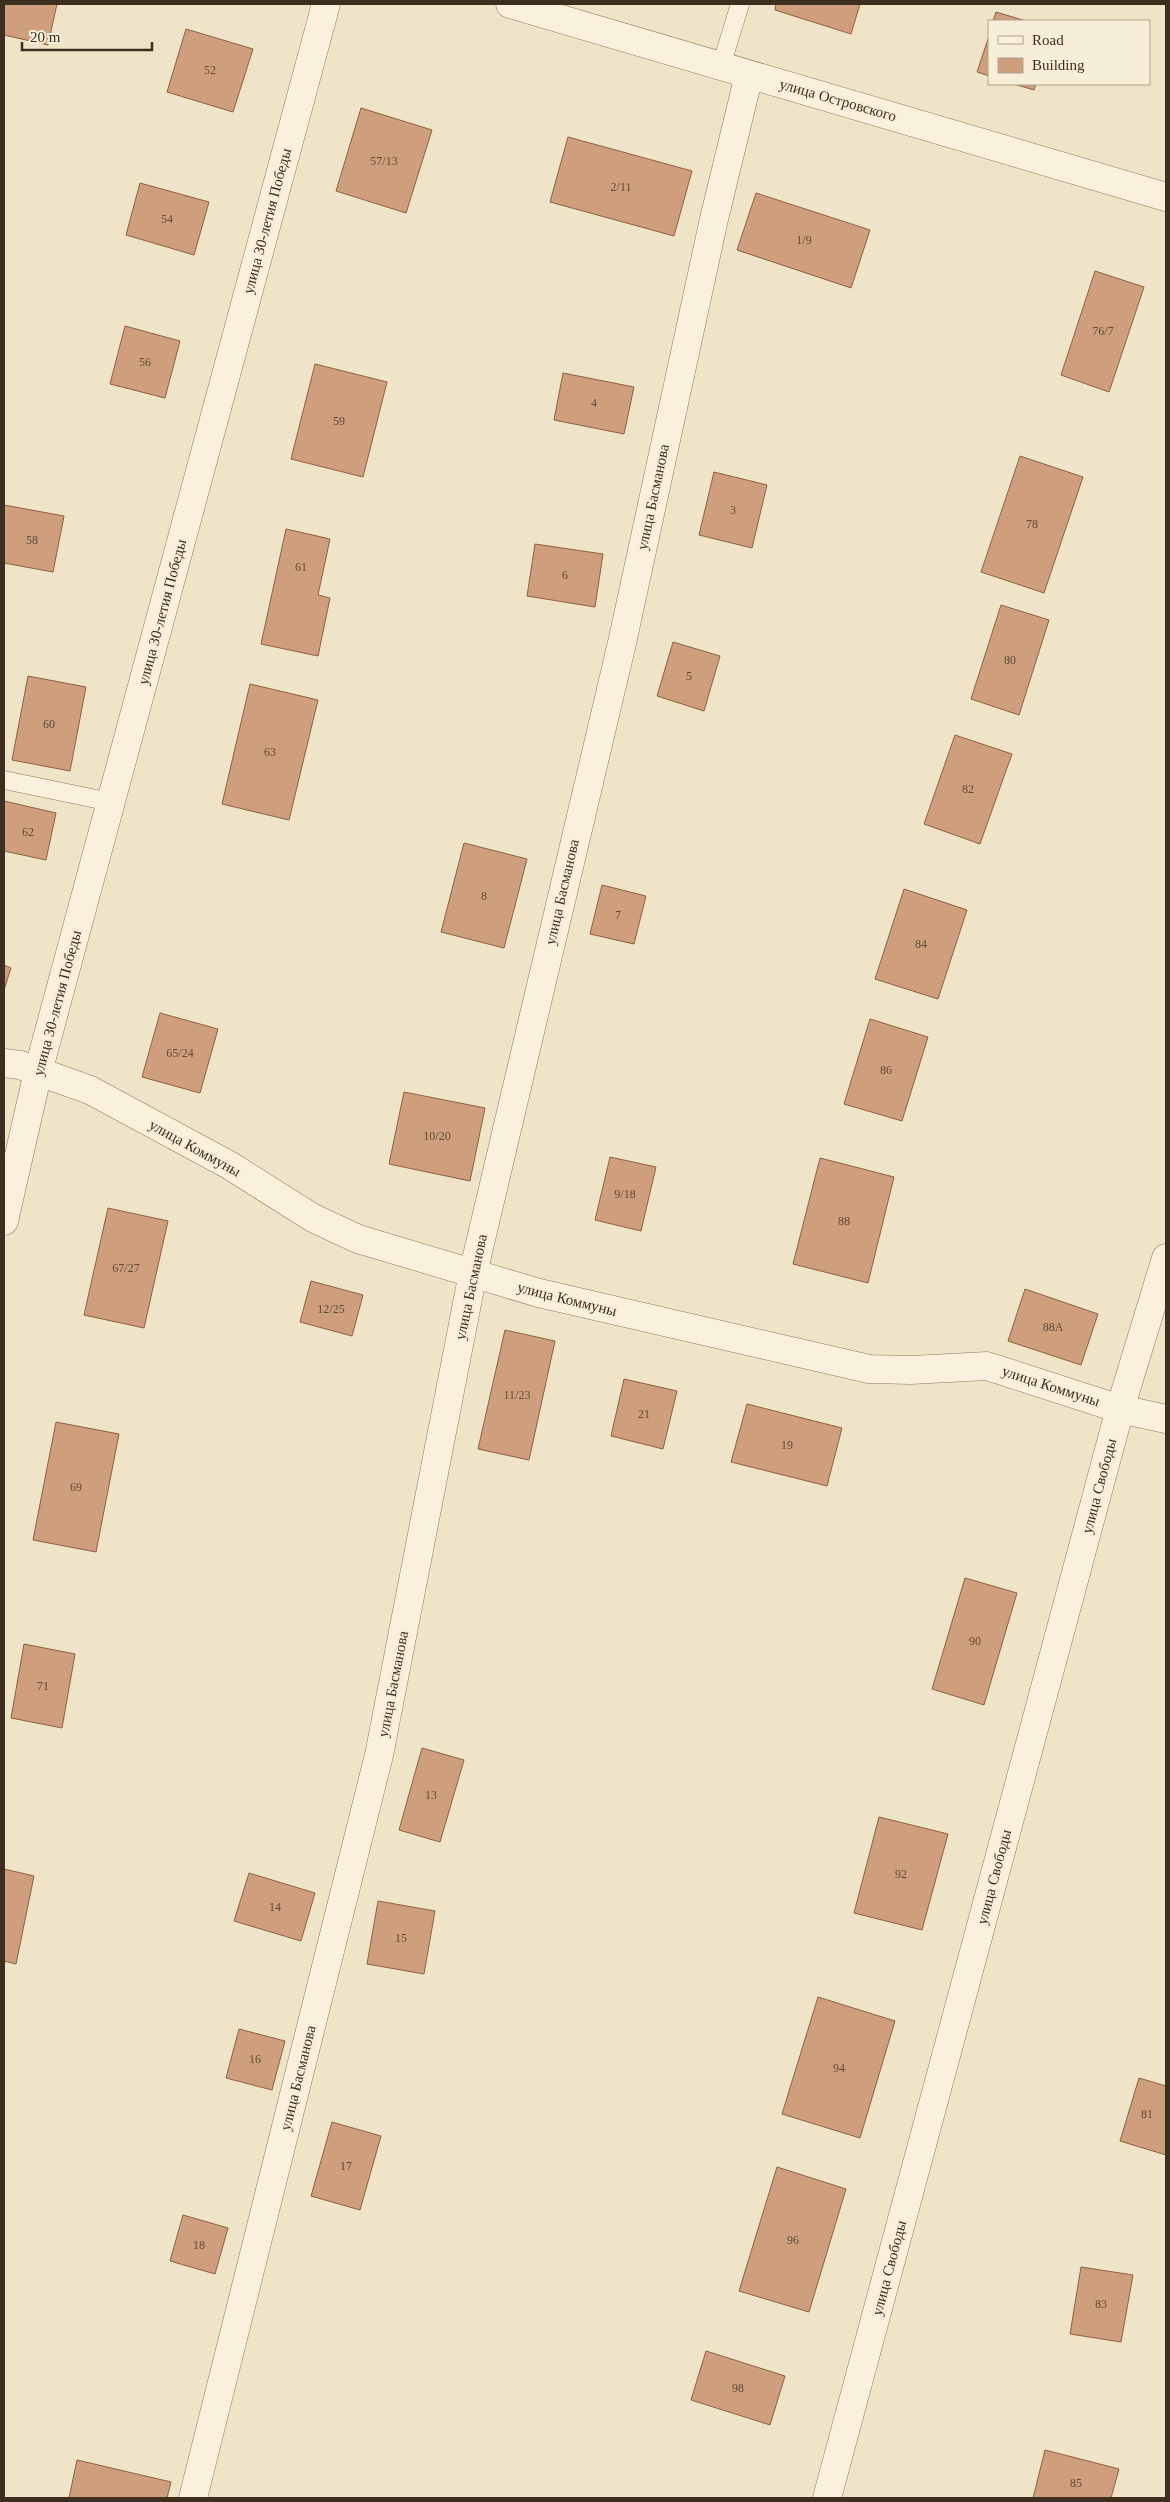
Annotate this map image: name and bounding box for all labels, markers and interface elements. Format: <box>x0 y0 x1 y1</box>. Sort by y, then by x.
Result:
scale bar <box>22 20 152 52</box>
legend <box>988 20 1150 85</box>
text: 20 m <box>30 29 61 45</box>
text: Road <box>1032 32 1064 48</box>
text: Building <box>1032 57 1085 73</box>
house number: 52 <box>204 63 216 77</box>
street label: улица Островского <box>778 76 898 124</box>
street label: улица 30-летия Победы <box>240 146 294 296</box>
house number: 57/13 <box>370 154 398 168</box>
house number: 2/11 <box>611 180 631 194</box>
house number: 54 <box>161 212 173 226</box>
house number: 1/9 <box>796 233 812 247</box>
house number: 76/7 <box>1092 324 1114 338</box>
house number: 56 <box>139 355 151 369</box>
house number: 4 <box>591 396 597 410</box>
house number: 59 <box>333 414 345 428</box>
street label: улица Басманова <box>634 442 672 551</box>
house number: 3 <box>730 503 736 517</box>
house number: 78 <box>1026 517 1038 531</box>
house number: 58 <box>26 533 38 547</box>
street label: улица 30-летия Победы <box>135 537 189 687</box>
house number: 61 <box>295 560 307 574</box>
house number: 6 <box>562 568 568 582</box>
house number: 80 <box>1004 653 1016 667</box>
house number: 5 <box>686 669 692 683</box>
house number: 60 <box>43 717 55 731</box>
house number: 63 <box>264 745 276 759</box>
house number: 82 <box>962 782 974 796</box>
house number: 62 <box>22 825 34 839</box>
street label: улица Басманова <box>542 837 582 946</box>
house number: 8 <box>481 889 487 903</box>
house number: 7 <box>615 908 621 922</box>
street label: улица 30-летия Победы <box>30 928 84 1078</box>
house number: 84 <box>915 937 927 951</box>
house number: 65/24 <box>166 1046 194 1060</box>
house number: 86 <box>880 1063 892 1077</box>
street label: улица Коммуны <box>147 1116 243 1180</box>
house number: 10/20 <box>423 1129 451 1143</box>
house number: 9/18 <box>614 1187 636 1201</box>
house number: 88 <box>838 1214 850 1228</box>
street label: улица Басманова <box>452 1232 490 1341</box>
house number: 67/27 <box>112 1261 140 1275</box>
street label: улица Коммуны <box>516 1279 618 1319</box>
house number: 12/25 <box>317 1302 345 1316</box>
house number: 88А <box>1043 1320 1064 1334</box>
street label: улица Коммуны <box>1000 1363 1102 1409</box>
house number: 11/23 <box>504 1388 530 1402</box>
house number: 21 <box>638 1407 650 1421</box>
street label: улица Свободы <box>1079 1437 1119 1535</box>
house number: 19 <box>781 1438 793 1452</box>
house number: 69 <box>70 1480 82 1494</box>
street label: улица Басманова <box>375 1629 411 1738</box>
house number: 90 <box>969 1634 981 1648</box>
house number: 71 <box>37 1679 49 1693</box>
house number: 13 <box>425 1788 437 1802</box>
street label: улица Свободы <box>974 1828 1014 1926</box>
house number: 92 <box>895 1867 907 1881</box>
house number: 14 <box>269 1900 281 1914</box>
house number: 15 <box>395 1931 407 1945</box>
street label: улица Басманова <box>277 2023 319 2132</box>
house number: 16 <box>249 2052 261 2066</box>
house number: 94 <box>833 2061 845 2075</box>
house number: 81 <box>1141 2107 1153 2121</box>
house number: 17 <box>340 2159 352 2173</box>
street label: улица Свободы <box>869 2219 909 2317</box>
house number: 96 <box>787 2233 799 2247</box>
house number: 18 <box>193 2238 205 2252</box>
house number: 83 <box>1095 2297 1107 2311</box>
house number: 98 <box>732 2381 744 2395</box>
house number: 85 <box>1070 2476 1082 2490</box>

